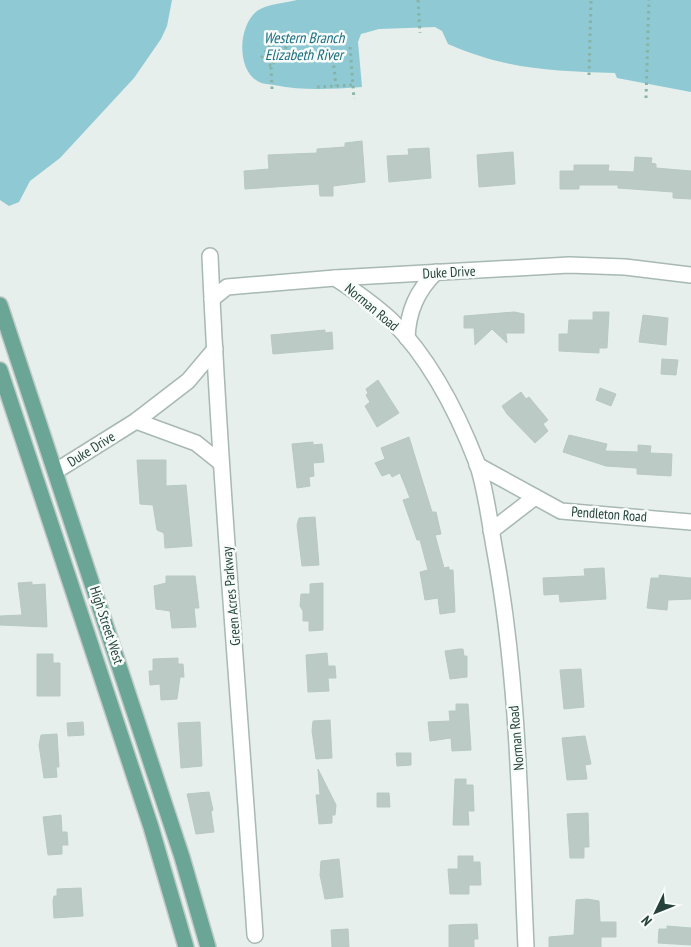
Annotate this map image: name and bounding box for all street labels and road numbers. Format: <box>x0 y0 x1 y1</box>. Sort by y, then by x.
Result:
street label: Duke Drive <box>422 262 476 282</box>
street label: Norman Road <box>341 279 403 335</box>
street label: Duke Drive <box>64 427 118 471</box>
street label: Pendleton Road <box>571 502 647 526</box>
street label: Green Acres Parkway <box>218 545 244 646</box>
street label: High Street West <box>86 584 128 666</box>
street label: Norman Road <box>504 705 528 771</box>

